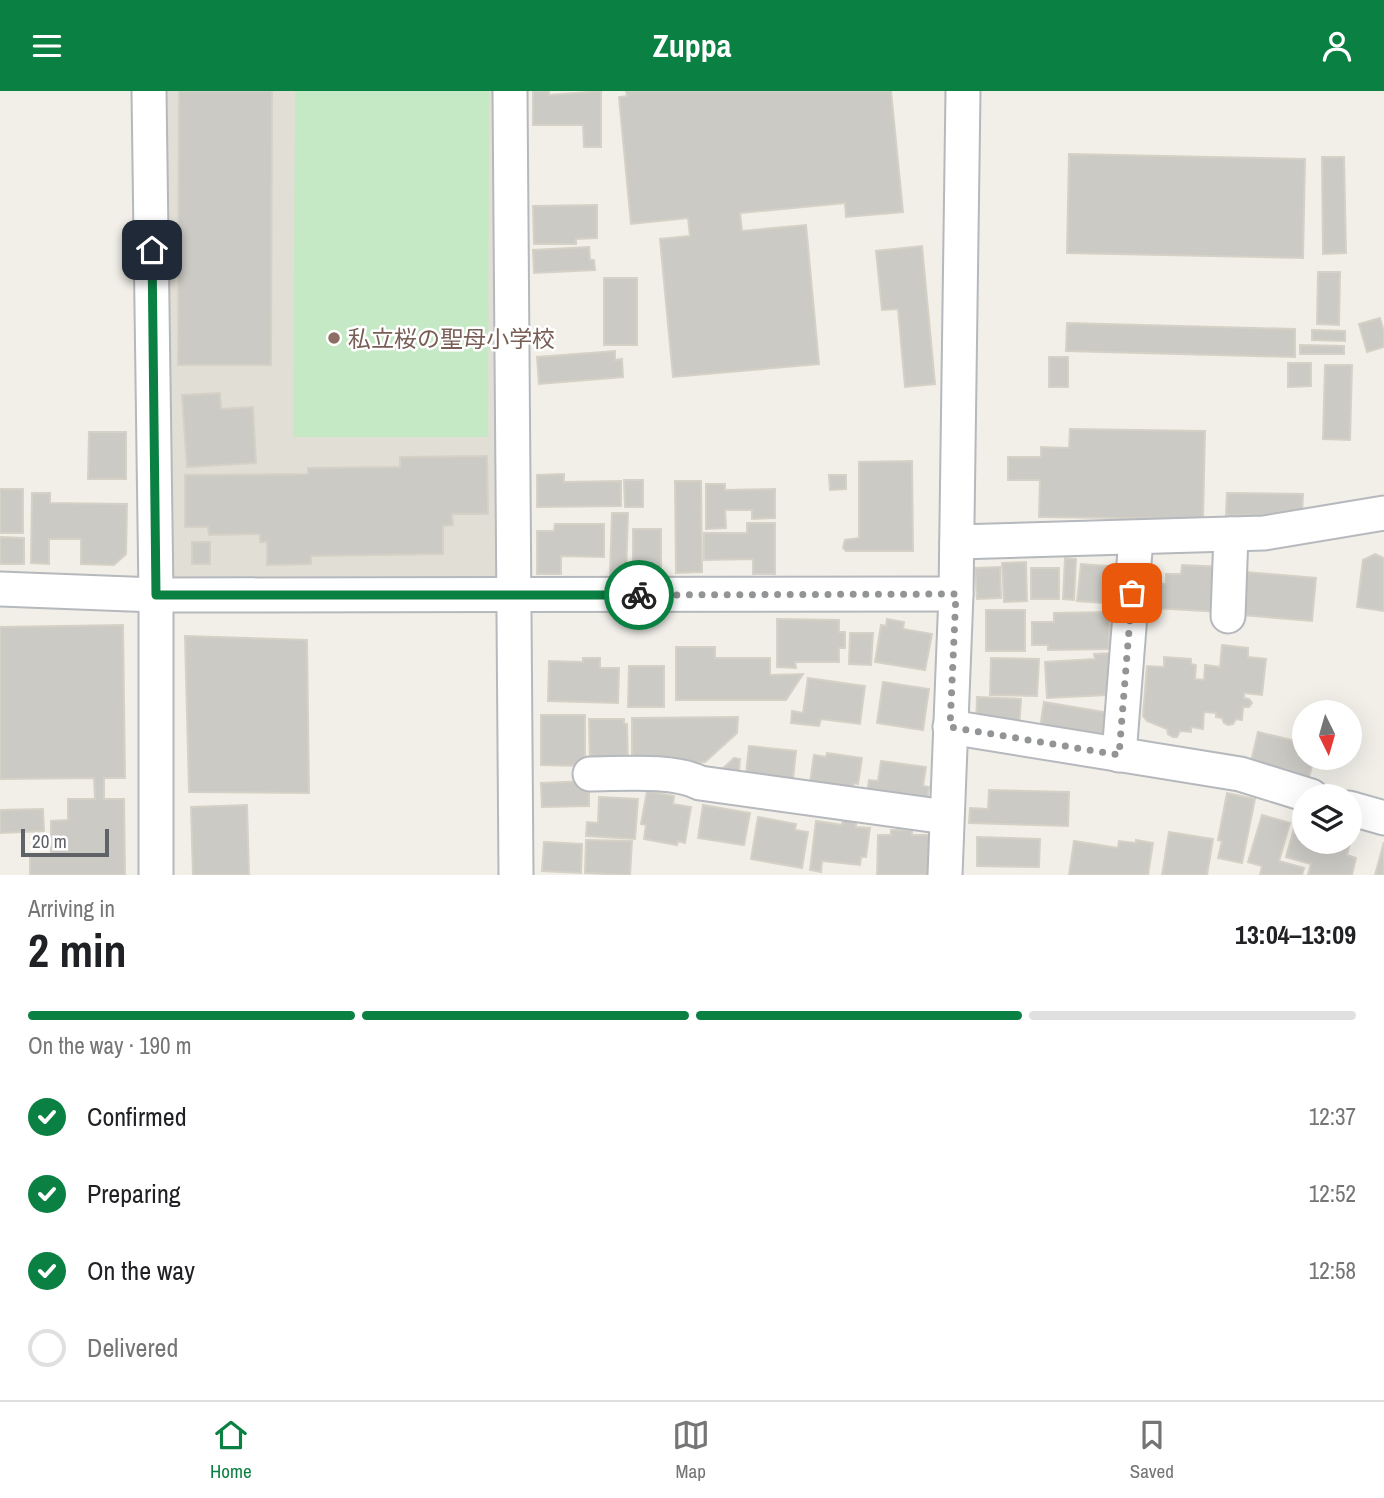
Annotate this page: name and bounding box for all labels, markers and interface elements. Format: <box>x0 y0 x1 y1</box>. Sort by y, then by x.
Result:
text: Zuppa <box>653 24 731 67</box>
icon: menu <box>28 27 66 65</box>
icon: person <box>1318 27 1356 65</box>
pin <box>122 220 182 280</box>
icon: home <box>133 231 171 269</box>
place label: 私立桜の聖母小学校 <box>348 323 555 354</box>
marker: 私立桜の聖母小学校 <box>326 330 342 346</box>
courier <box>604 560 674 630</box>
pin <box>1102 563 1162 623</box>
icon: bag <box>1113 574 1151 612</box>
icon: bike <box>620 576 658 614</box>
north arrow <box>1292 700 1362 770</box>
map controls <box>1292 700 1362 854</box>
button: layers <box>1292 784 1362 854</box>
scale bar <box>21 826 108 858</box>
text: 20 m <box>32 828 67 854</box>
text: Arriving in <box>28 893 115 924</box>
text: 13:04–13:09 <box>1235 917 1356 952</box>
text: 2 min <box>28 919 127 981</box>
text: On the way · 190 m <box>28 1030 192 1061</box>
icon: check <box>28 1098 66 1136</box>
text: Confirmed <box>87 1099 187 1134</box>
text: 12:37 <box>1309 1101 1356 1132</box>
icon: check <box>28 1175 66 1213</box>
text: Preparing <box>87 1176 181 1211</box>
text: 12:52 <box>1309 1178 1356 1209</box>
icon: check <box>28 1252 66 1290</box>
text: On the way <box>87 1253 195 1288</box>
text: 12:58 <box>1309 1255 1356 1286</box>
text: Delivered <box>87 1330 178 1365</box>
tab: Home <box>210 1416 252 1484</box>
tab: Map <box>672 1416 710 1484</box>
tab: Saved <box>1130 1416 1174 1484</box>

